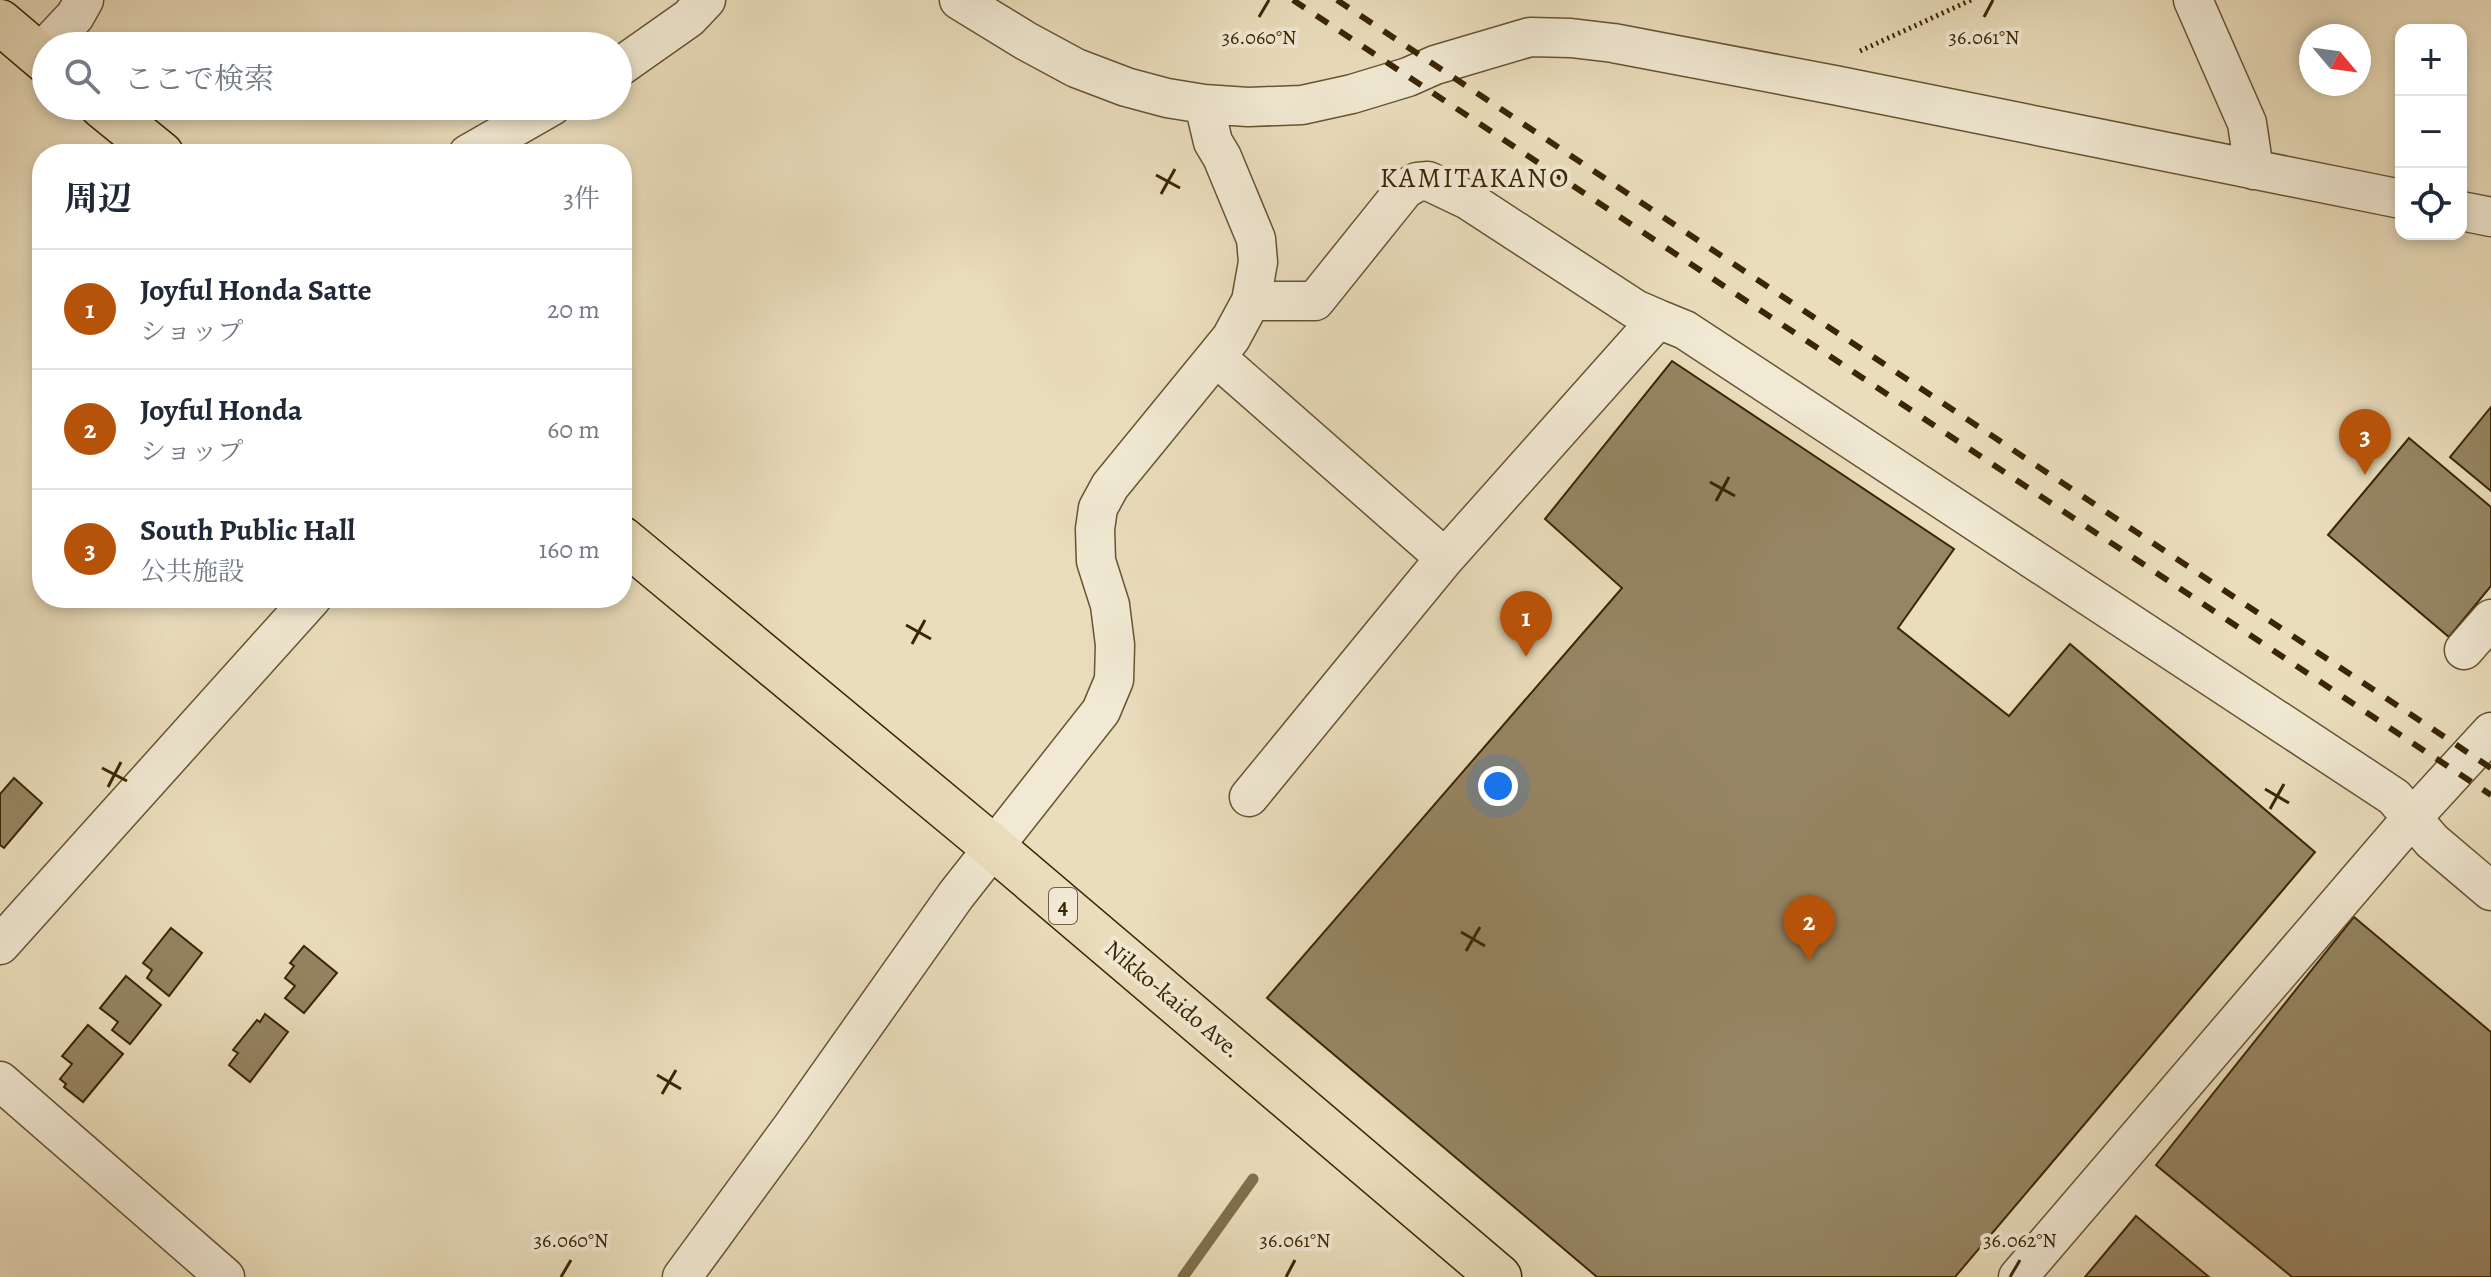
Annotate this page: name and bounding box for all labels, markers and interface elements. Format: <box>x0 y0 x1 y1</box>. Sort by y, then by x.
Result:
text: 36.060°N <box>1222 24 1296 51</box>
text: 36.061°N <box>1949 24 2019 51</box>
north arrow <box>2299 24 2371 96</box>
map controls <box>2395 24 2467 240</box>
button: + <box>2395 24 2467 96</box>
search box <box>32 32 632 120</box>
icon: search <box>60 54 104 98</box>
text: ここで検索 <box>124 59 274 99</box>
button: − <box>2395 96 2467 168</box>
district label: KAMITAKANO <box>1380 159 1570 197</box>
button: locate <box>2395 168 2467 240</box>
text: 周辺 <box>64 175 132 222</box>
text: 3件 <box>563 181 600 216</box>
text: Joyful Honda Satte <box>140 270 372 310</box>
text: 1 <box>85 292 95 327</box>
text: 20 m <box>547 292 600 327</box>
text: ショップ <box>140 314 243 349</box>
text: Joyful Honda <box>140 390 303 430</box>
pin: 3 <box>2339 409 2391 475</box>
text: 2 <box>84 412 96 447</box>
text: 60 m <box>547 412 600 447</box>
text: ショップ <box>140 434 243 469</box>
text: South Public Hall <box>140 510 355 550</box>
text: 3 <box>84 532 96 567</box>
text: 160 m <box>538 532 600 567</box>
text: 公共施設 <box>140 554 244 589</box>
pin: 1 <box>1500 591 1552 657</box>
your location <box>1478 766 1518 806</box>
road number: 4 <box>1049 888 1077 924</box>
pin: 2 <box>1783 895 1835 961</box>
street label: Nikko-kaido Ave. <box>1098 933 1248 1065</box>
text: 36.060°N <box>534 1227 608 1254</box>
text: 36.061°N <box>1260 1227 1330 1254</box>
text: 36.062°N <box>1983 1227 2057 1254</box>

